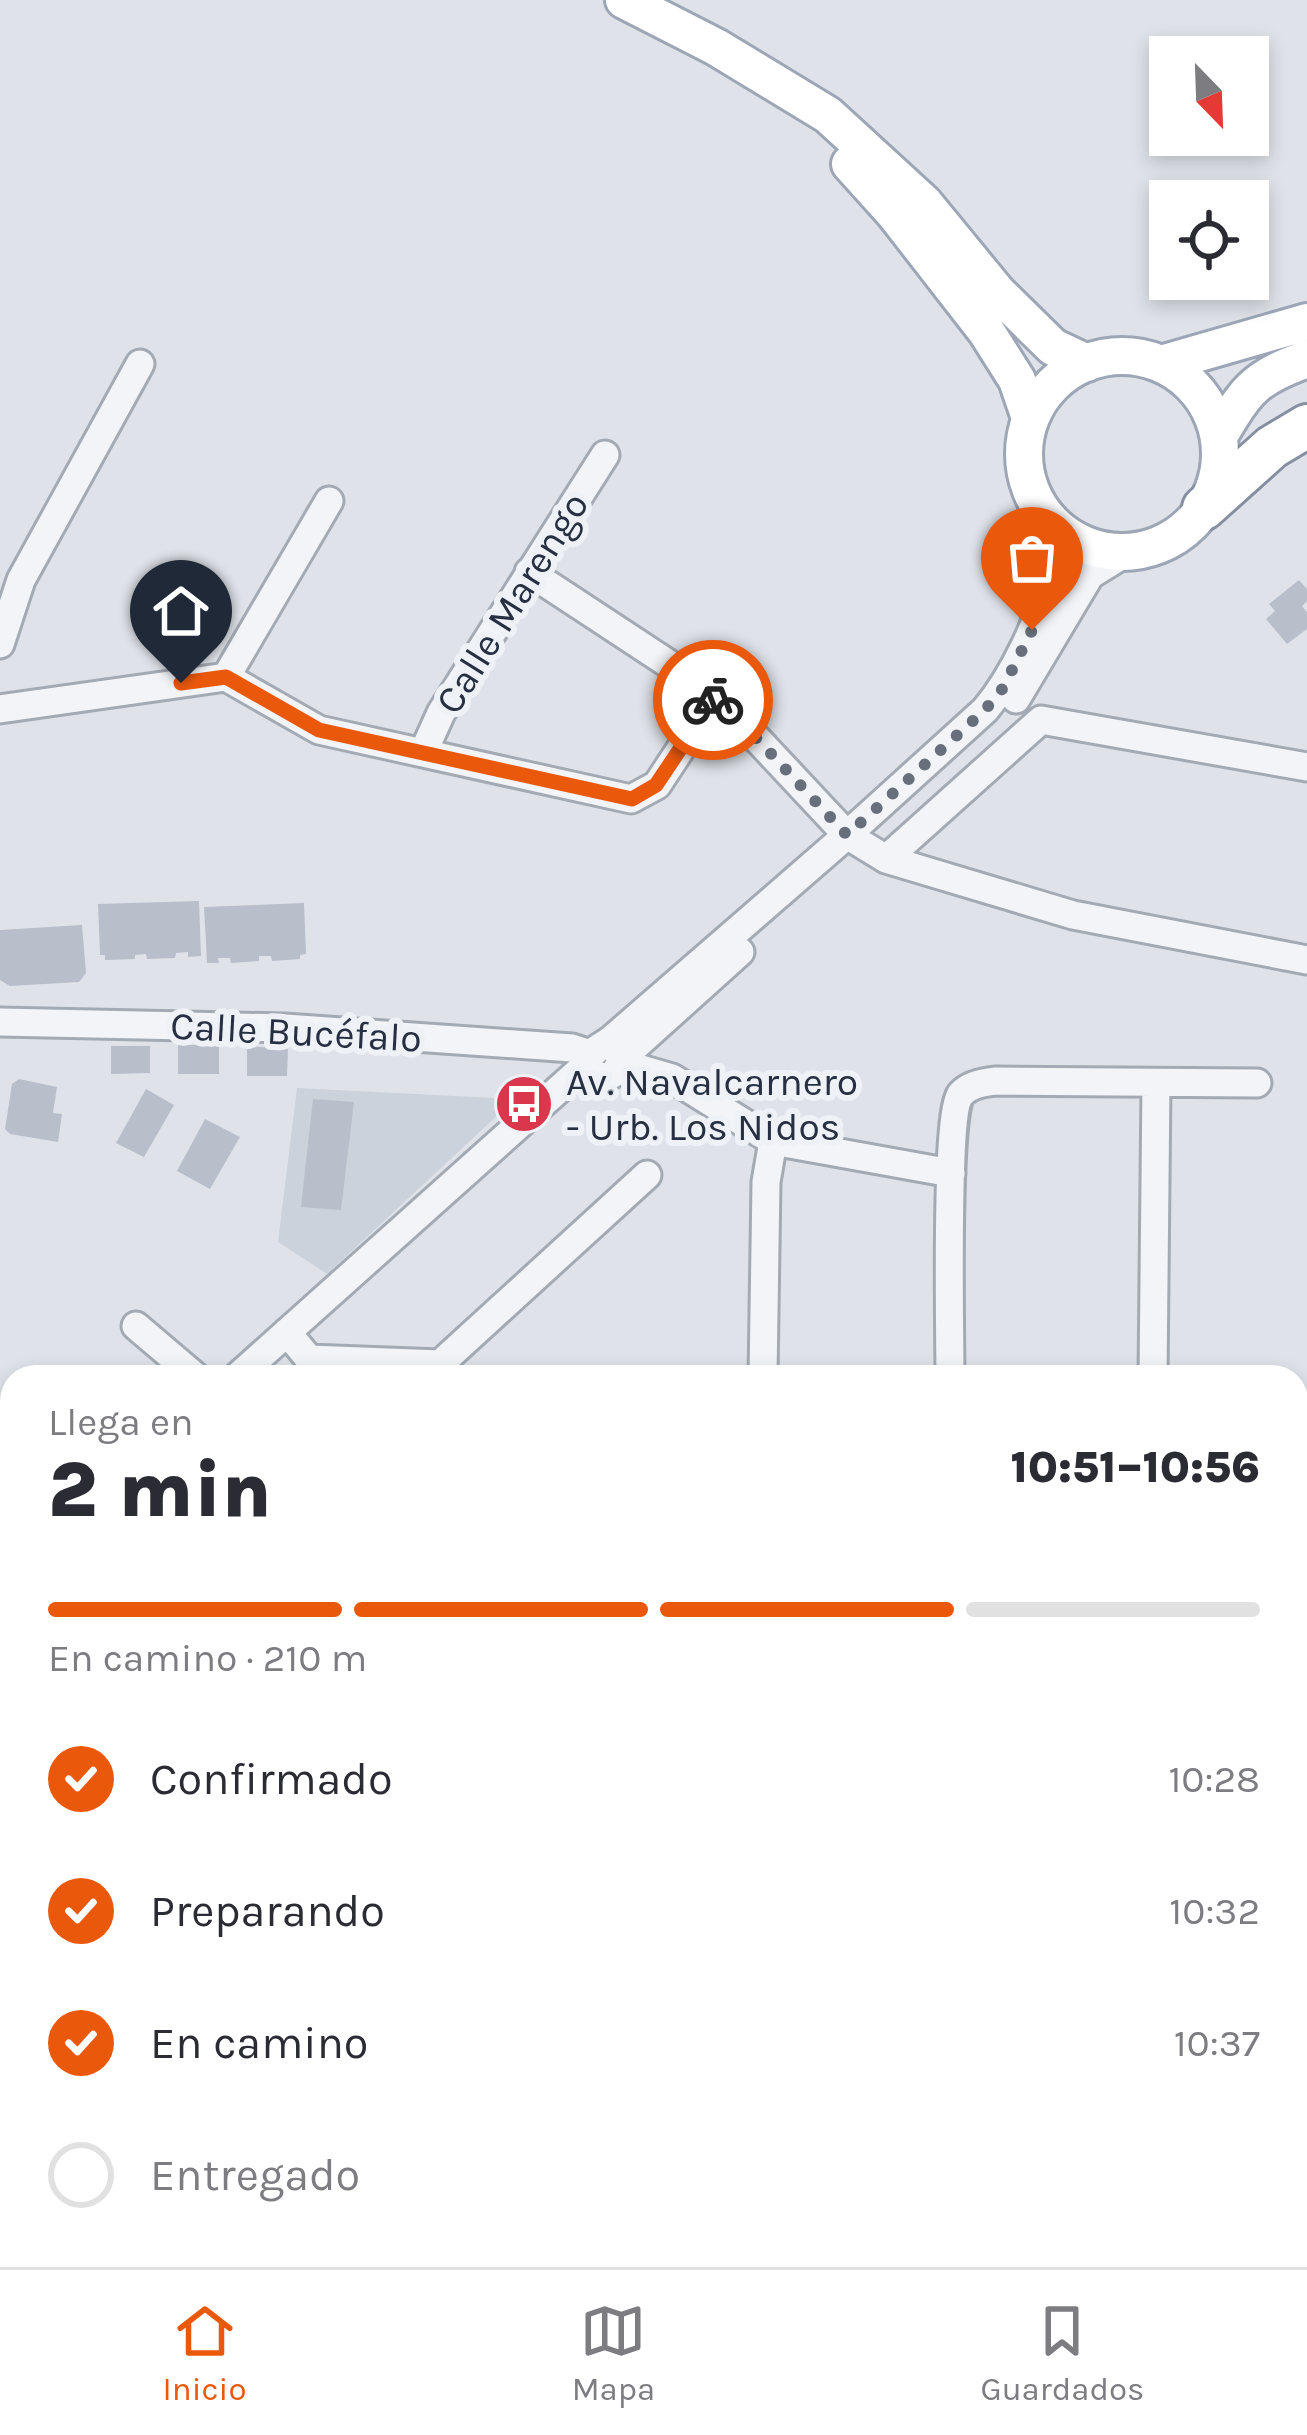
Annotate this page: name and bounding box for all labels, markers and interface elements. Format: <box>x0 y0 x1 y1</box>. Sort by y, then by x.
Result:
north arrow <box>1149 36 1269 156</box>
map controls <box>1149 36 1269 300</box>
button: locate <box>1149 180 1269 300</box>
street label: Calle Marengo <box>426 484 598 722</box>
pin <box>981 507 1083 630</box>
icon: bag <box>999 525 1065 591</box>
pin <box>130 560 232 683</box>
icon: home <box>148 578 214 644</box>
courier <box>653 640 773 760</box>
icon: bike <box>680 667 746 733</box>
street label: Calle Bucéfalo <box>169 1002 423 1062</box>
place label: Av. Navalcarnero - Urb. Los Nidos <box>566 1059 858 1150</box>
bus stop icon: Av. Navalcarnero - Urb. Los Nidos <box>493 1073 555 1135</box>
text: Llega en <box>48 1399 194 1445</box>
text: 10:51–10:56 <box>1011 1441 1260 1493</box>
text: 2 min <box>48 1444 272 1536</box>
text: En camino · 210 m <box>48 1635 367 1681</box>
icon: check <box>48 1746 114 1812</box>
text: Confirmado <box>150 1753 393 1805</box>
text: 10:28 <box>1168 1756 1260 1802</box>
icon: check <box>48 1878 114 1944</box>
text: Preparando <box>150 1885 385 1937</box>
text: 10:32 <box>1169 1888 1260 1934</box>
icon: check <box>48 2010 114 2076</box>
text: En camino <box>150 2017 368 2069</box>
text: 10:37 <box>1174 2020 1260 2066</box>
text: Entregado <box>150 2149 360 2201</box>
tab: Inicio <box>163 2298 246 2408</box>
tab: Mapa <box>572 2298 655 2408</box>
tab: Guardados <box>980 2298 1144 2408</box>

